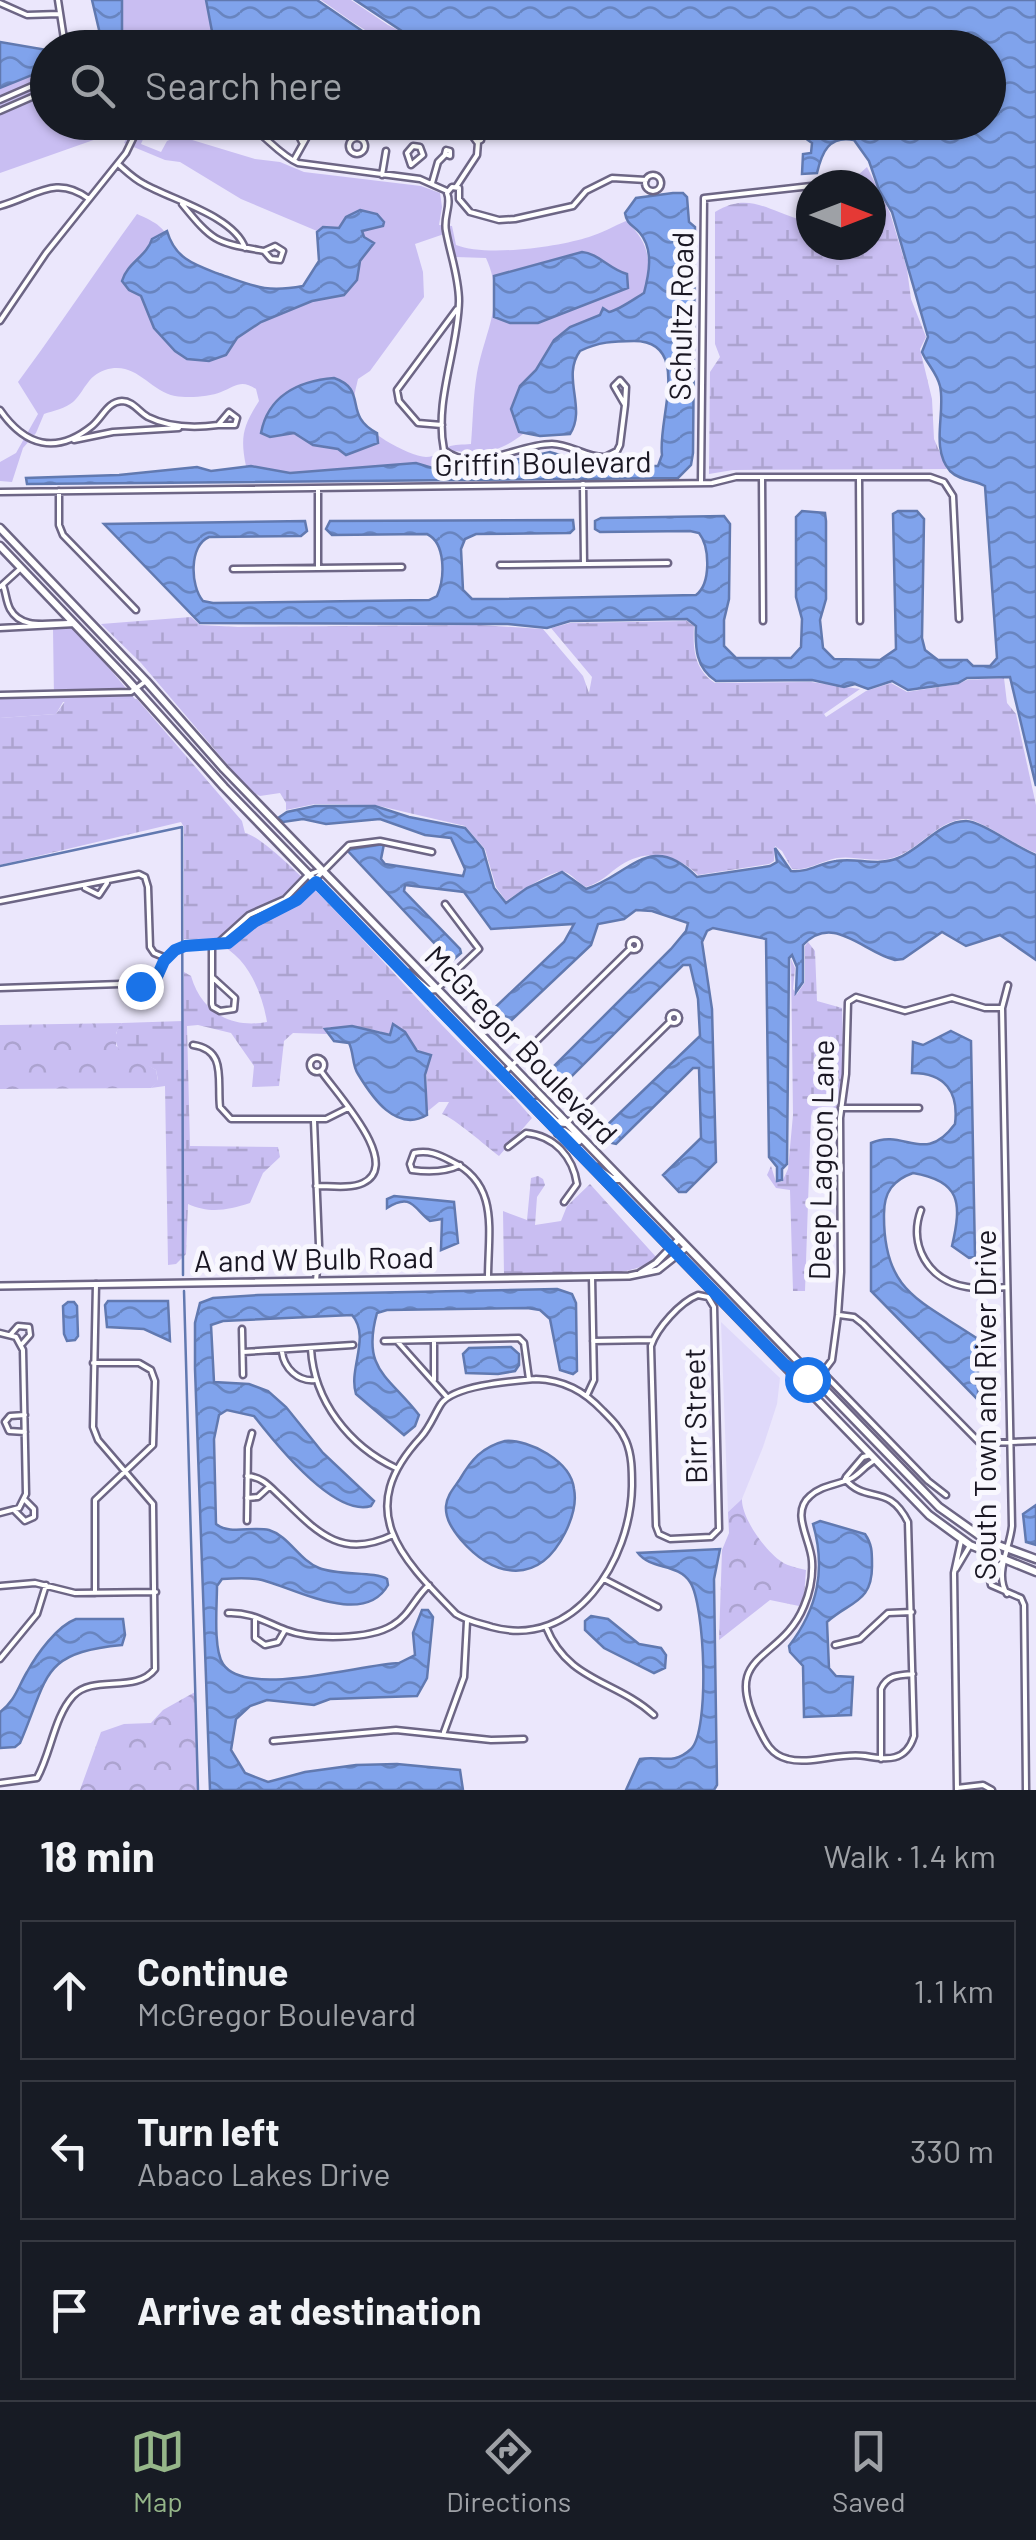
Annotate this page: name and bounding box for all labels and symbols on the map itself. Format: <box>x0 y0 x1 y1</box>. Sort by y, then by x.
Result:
north arrow <box>796 170 886 260</box>
street label: Schultz Road <box>661 231 699 401</box>
street label: Griffin Boulevard <box>434 442 652 482</box>
street label: McGregor Boulevard <box>418 937 626 1151</box>
route end <box>118 964 164 1010</box>
street label: Deep Lagoon Lane <box>800 1039 840 1281</box>
street label: South Town and River Drive <box>966 1230 1002 1580</box>
street label: A and W Bulb Road <box>194 1238 434 1278</box>
street label: Birr Street <box>675 1348 713 1484</box>
route start <box>785 1357 831 1403</box>

